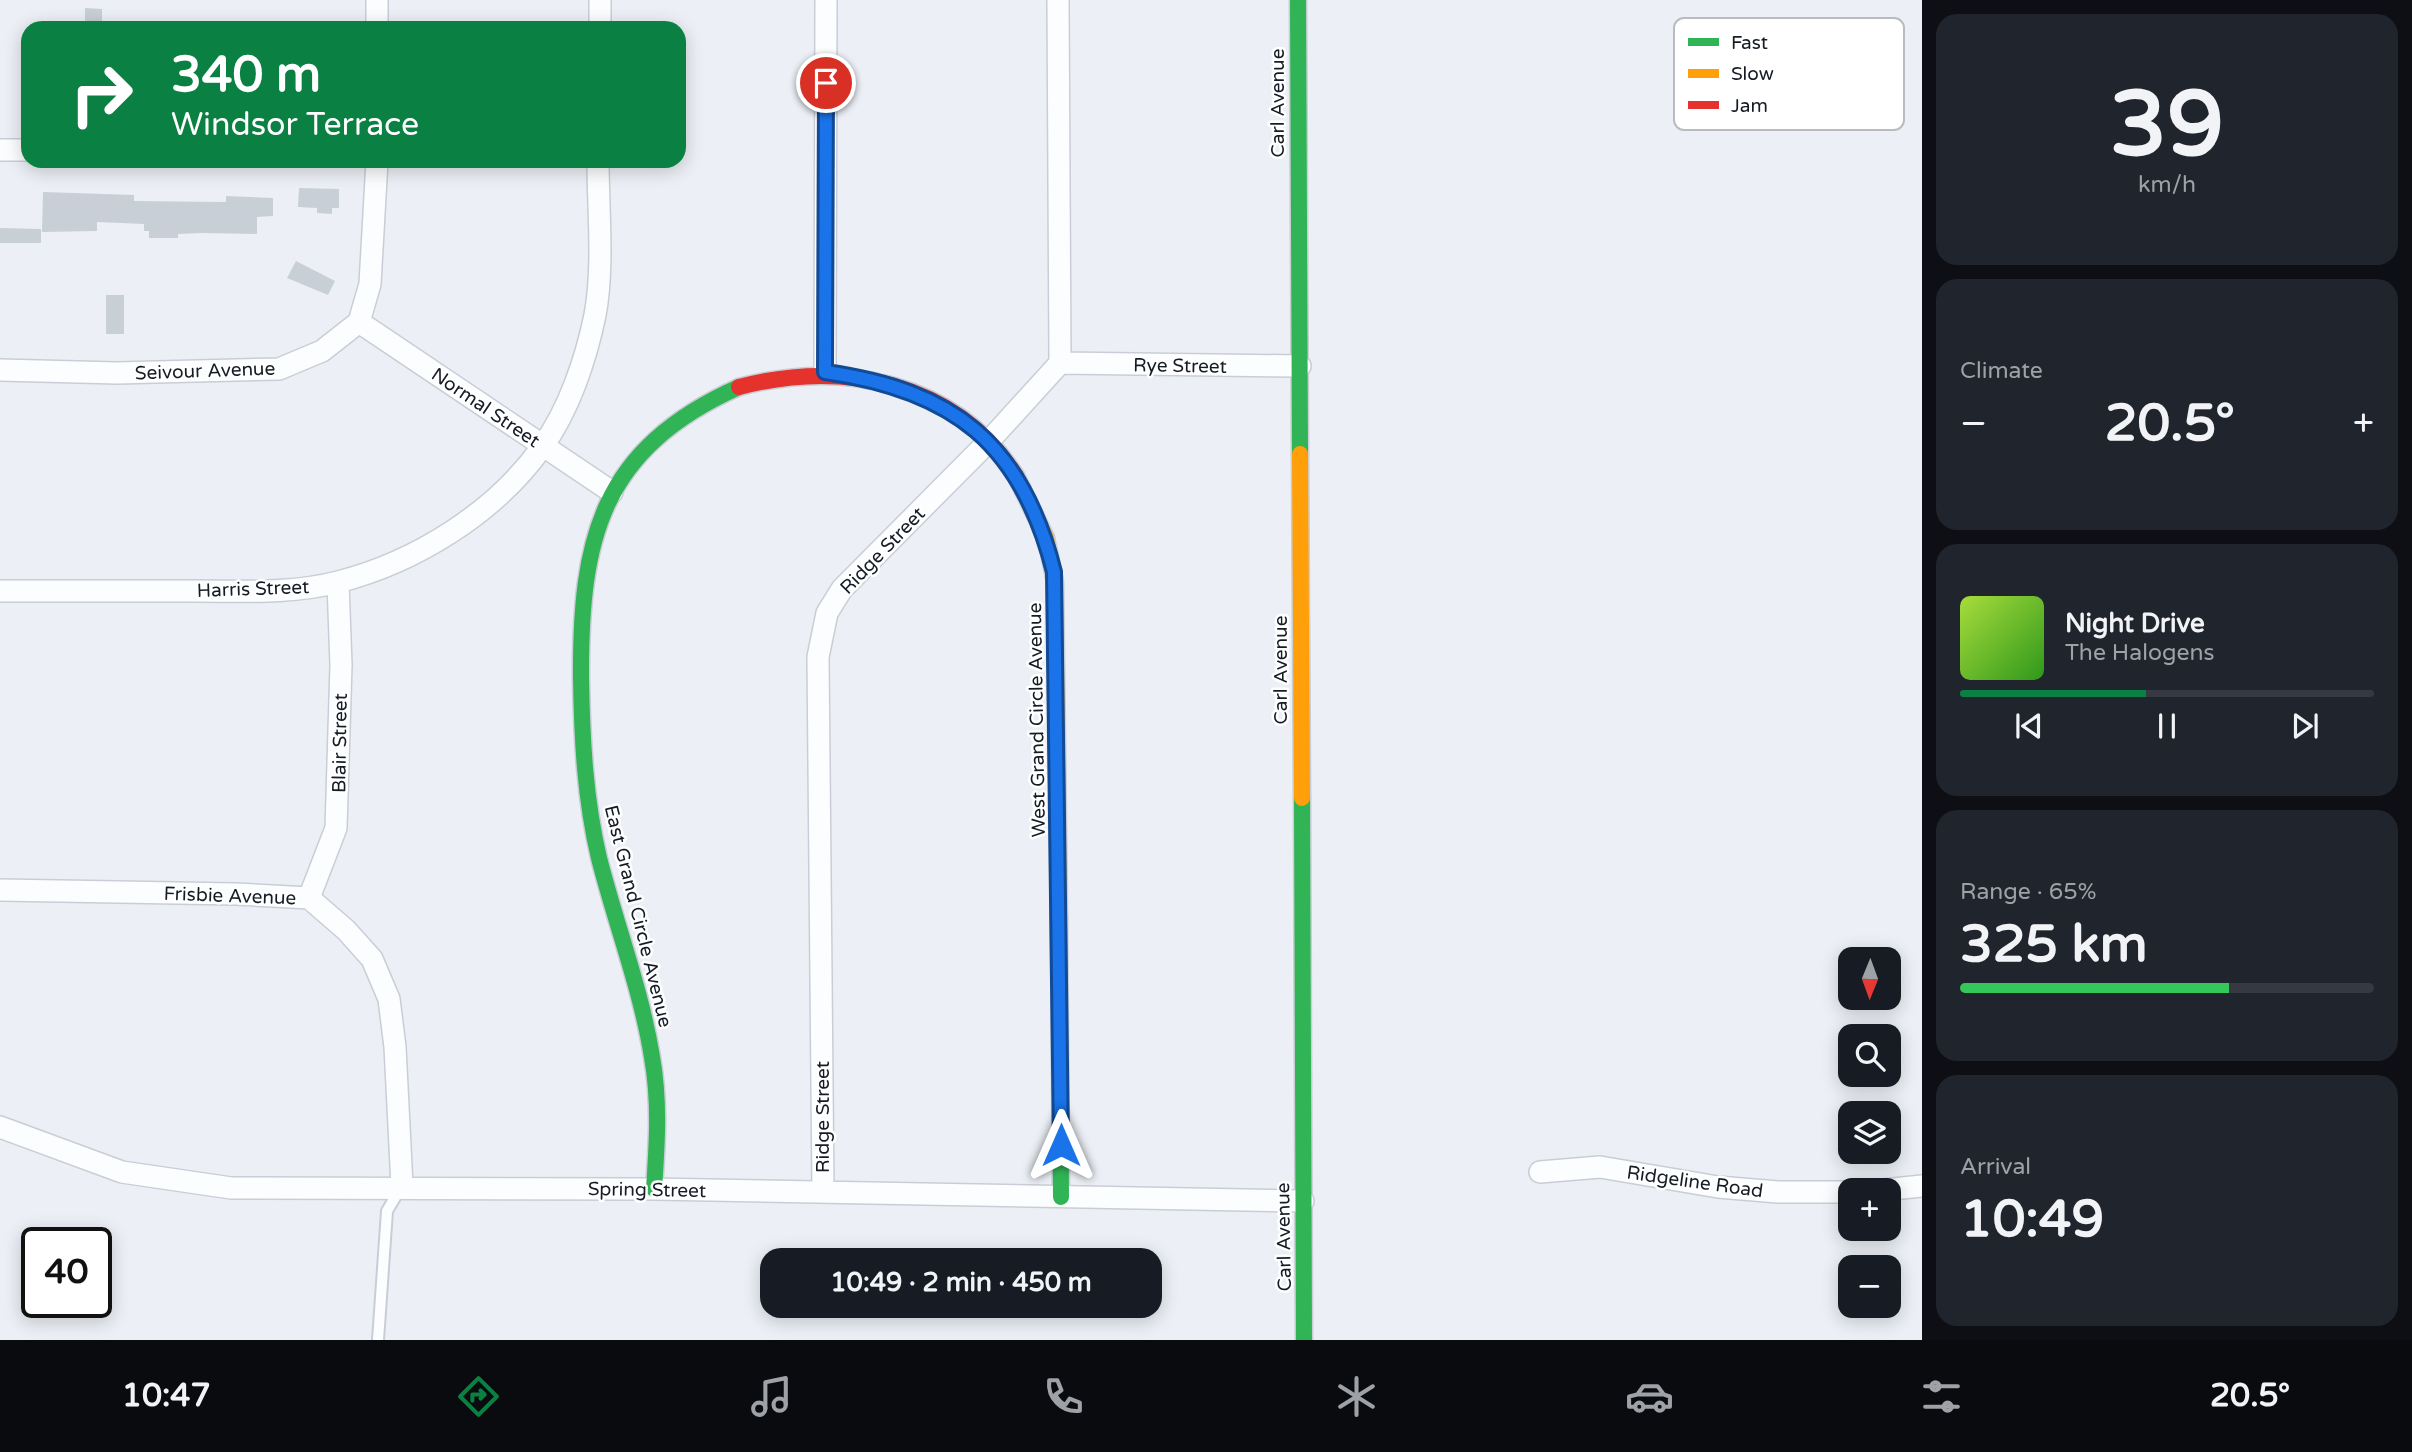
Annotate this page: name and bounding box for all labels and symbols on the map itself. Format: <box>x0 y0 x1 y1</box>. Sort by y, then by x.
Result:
legend <box>1674 18 1904 130</box>
text: Fast <box>1731 32 1768 54</box>
street label: Carl Avenue <box>1267 49 1289 157</box>
pin <box>796 53 856 113</box>
text: Slow <box>1731 63 1774 85</box>
text: Jam <box>1731 95 1768 117</box>
street label: Rye Street <box>1133 354 1227 378</box>
street label: Seivour Avenue <box>134 358 276 384</box>
street label: Normal Street <box>427 364 544 452</box>
street label: Ridge Street <box>836 503 930 599</box>
street label: Harris Street <box>196 576 310 602</box>
street label: West Grand Circle Avenue <box>1024 602 1050 837</box>
street label: Carl Avenue <box>1270 616 1292 724</box>
street label: Blair Street <box>328 693 352 793</box>
street label: East Grand Circle Avenue <box>600 803 676 1030</box>
street label: Frisbie Avenue <box>163 883 297 909</box>
north arrow <box>1838 947 1900 1010</box>
street label: Ridge Street <box>812 1061 834 1173</box>
position arrow <box>1024 1108 1098 1182</box>
street label: Ridgeline Road <box>1625 1162 1764 1202</box>
street label: Spring Street <box>588 1178 706 1202</box>
street label: Carl Avenue <box>1272 1182 1296 1292</box>
speed limit sign: 40 <box>21 1227 112 1318</box>

